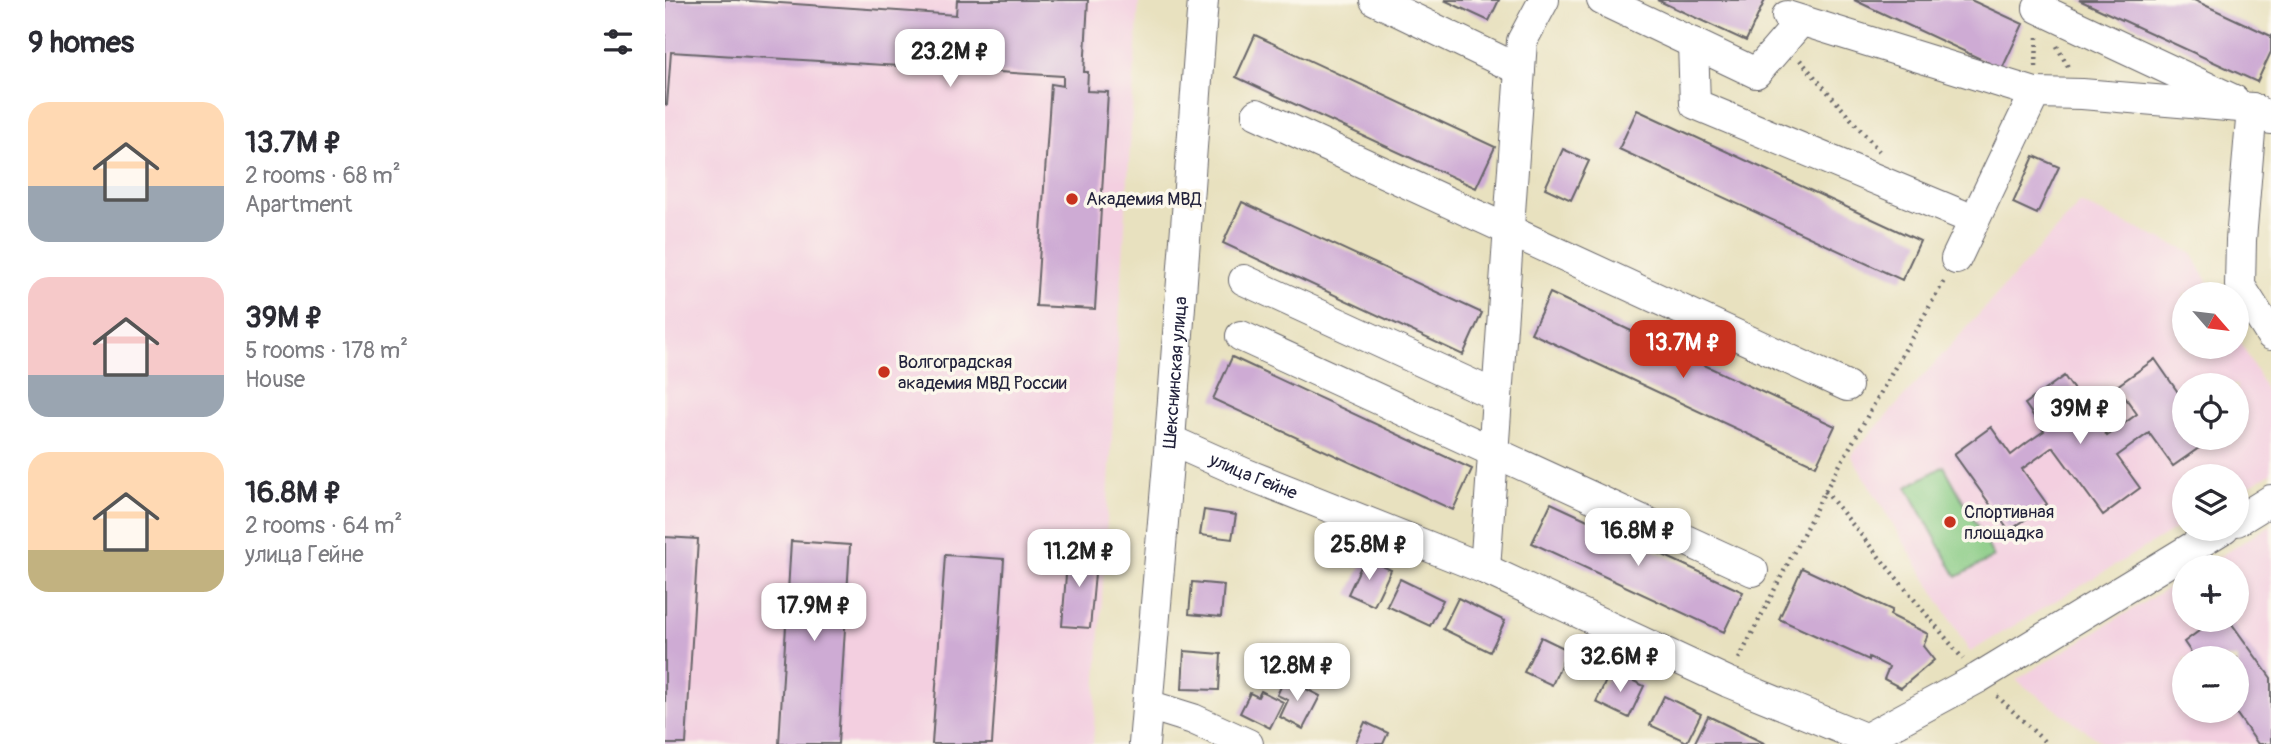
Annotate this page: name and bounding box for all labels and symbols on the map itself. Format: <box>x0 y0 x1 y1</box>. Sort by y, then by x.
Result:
pin: 23.2M ₽ <box>885 29 1015 89</box>
place label: Академия МВД <box>1086 188 1201 211</box>
marker: Академия МВД <box>1064 191 1080 207</box>
north arrow <box>2172 282 2249 359</box>
street label: Шекснинская улица <box>1158 296 1192 449</box>
pin: 13.7M ₽ <box>1618 320 1748 380</box>
place label: Волгоградская академия МВД России <box>898 351 1067 395</box>
marker: Волгоградская академия МВД России <box>876 364 892 380</box>
pin: 39M ₽ <box>2031 386 2129 446</box>
street label: улица Гейне <box>1205 447 1301 505</box>
place label: Спортивная площадка <box>1964 501 2054 545</box>
pin: 16.8M ₽ <box>1573 508 1703 568</box>
marker: Спортивная площадка <box>1942 514 1958 530</box>
pin: 25.8M ₽ <box>1304 522 1434 582</box>
pin: 11.2M ₽ <box>1014 530 1144 589</box>
pin: 17.9M ₽ <box>749 584 879 643</box>
pin: 32.6M ₽ <box>1555 634 1685 694</box>
pin: 12.8M ₽ <box>1232 644 1362 703</box>

